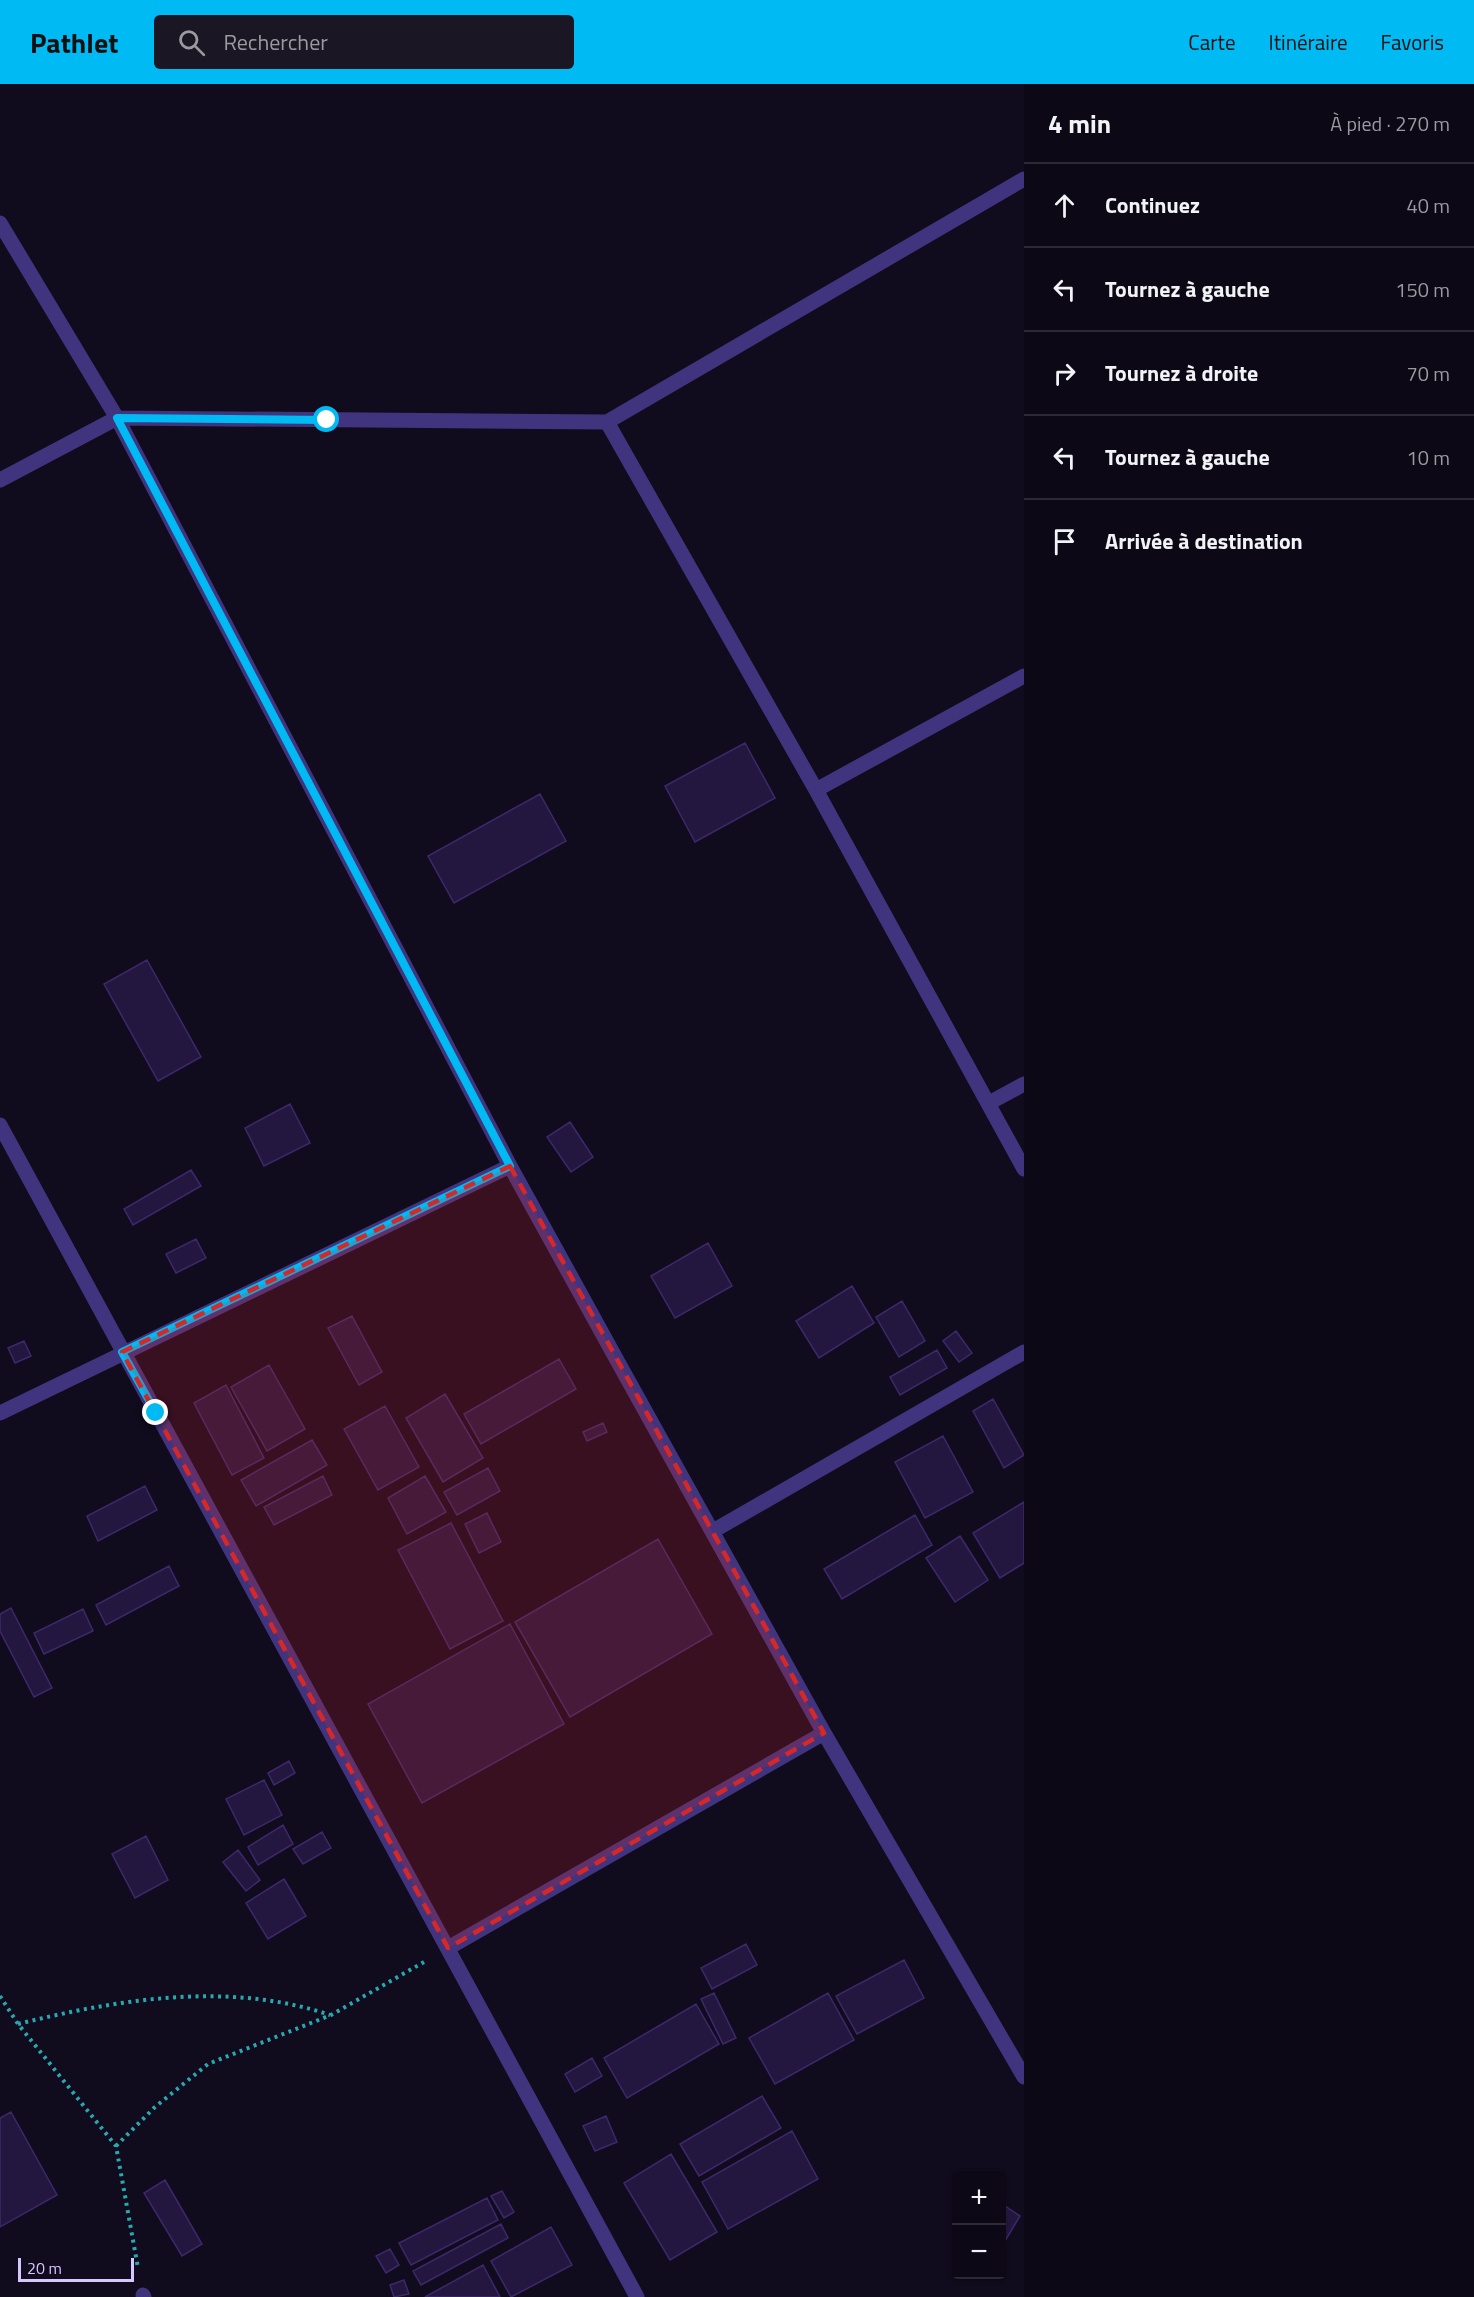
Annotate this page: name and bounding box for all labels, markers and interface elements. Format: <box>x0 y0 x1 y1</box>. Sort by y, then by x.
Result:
search box <box>154 15 574 69</box>
text: Pathlet <box>30 21 118 64</box>
text: Rechercher <box>223 25 328 59</box>
icon: search <box>175 26 208 59</box>
text: Carte <box>1188 26 1236 58</box>
text: Itinéraire <box>1269 26 1348 58</box>
text: Favoris <box>1381 26 1444 58</box>
text: 4 min <box>1048 104 1111 143</box>
text: À pied · 270 m <box>1330 108 1450 139</box>
text: Continuez <box>1105 188 1200 222</box>
icon: ahead <box>1048 189 1081 222</box>
text: 40 m <box>1406 190 1450 221</box>
text: Tournez à gauche <box>1105 272 1270 306</box>
icon: left <box>1048 273 1081 306</box>
text: 150 m <box>1395 274 1450 305</box>
text: Tournez à droite <box>1105 356 1258 390</box>
icon: right <box>1048 357 1081 390</box>
text: 70 m <box>1406 358 1450 389</box>
route start <box>313 406 339 432</box>
text: Tournez à gauche <box>1105 440 1270 474</box>
icon: left <box>1048 441 1081 474</box>
text: 10 m <box>1406 442 1450 473</box>
text: Arrivée à destination <box>1105 524 1303 558</box>
icon: arrive <box>1048 525 1081 558</box>
route end <box>142 1399 168 1425</box>
map controls <box>952 2171 1006 2279</box>
button: + <box>952 2171 1006 2225</box>
button: − <box>952 2225 1006 2279</box>
scale bar <box>18 2255 134 2282</box>
text: 20 m <box>27 2256 62 2280</box>

